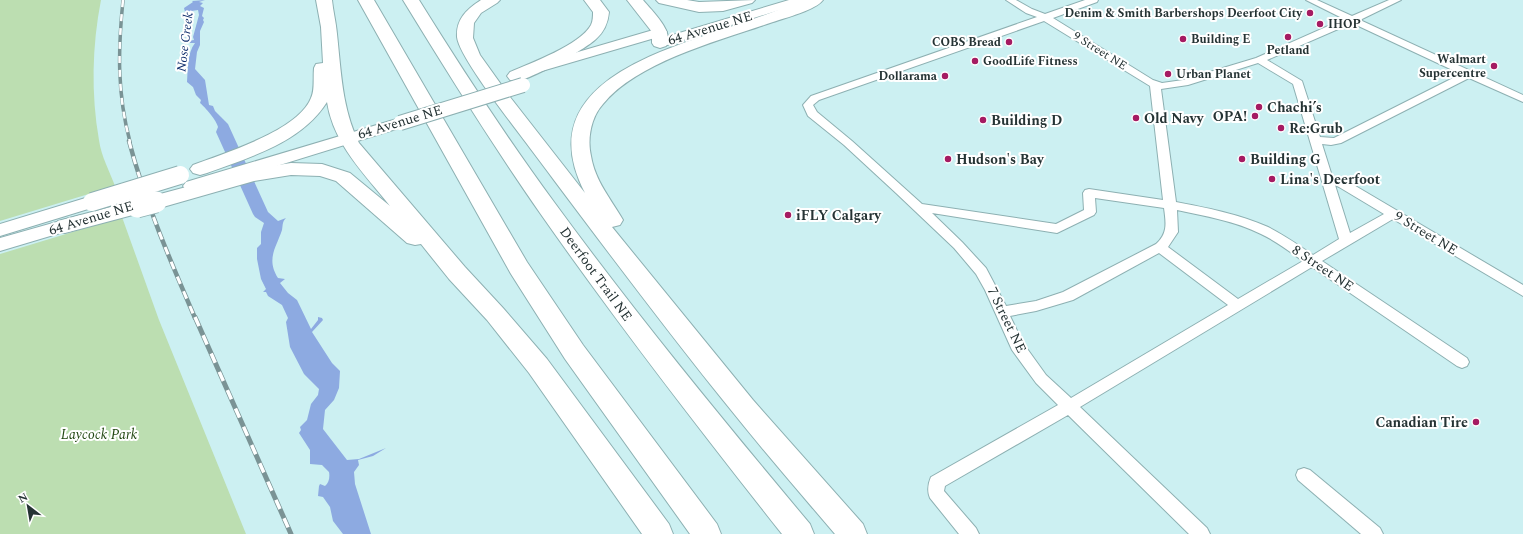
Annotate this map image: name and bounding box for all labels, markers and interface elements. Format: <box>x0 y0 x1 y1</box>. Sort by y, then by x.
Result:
place label: Denim & Smith Barbershops Deerfoot City <box>1065 4 1303 23</box>
street label: 64 Avenue NE <box>665 5 755 51</box>
marker: Denim & Smith Barbershops Deerfoot City <box>1305 8 1315 18</box>
water label: Nose Creek <box>171 11 199 73</box>
place label: IHOP <box>1328 15 1361 34</box>
marker: IHOP <box>1315 19 1325 29</box>
street label: 9 Street NE <box>1069 27 1131 75</box>
place label: Building E <box>1191 30 1251 49</box>
marker: Petland <box>1283 32 1293 42</box>
place label: COBS Bread <box>932 33 1001 52</box>
marker: Building E <box>1178 34 1188 44</box>
marker: COBS Bread <box>1004 37 1014 47</box>
place label: Petland <box>1266 41 1310 60</box>
place label: Walmart Supercentre <box>1419 50 1486 83</box>
place label: GoodLife Fitness <box>983 52 1078 71</box>
marker: GoodLife Fitness <box>970 56 980 66</box>
marker: Walmart Supercentre <box>1489 61 1499 71</box>
place label: Urban Planet <box>1176 65 1251 84</box>
place label: Dollarama <box>878 67 938 86</box>
marker: Urban Planet <box>1163 69 1173 79</box>
marker: Dollarama <box>940 71 950 81</box>
place label: Chachi’s <box>1267 97 1322 118</box>
street label: 64 Avenue NE <box>355 99 445 145</box>
marker: Chachi’s <box>1254 102 1264 112</box>
place label: OPA! <box>1213 106 1247 127</box>
place label: Old Navy <box>1144 108 1205 129</box>
place label: Building D <box>991 110 1062 131</box>
marker: OPA! <box>1250 111 1260 121</box>
marker: Old Navy <box>1131 113 1141 123</box>
marker: Building D <box>978 115 988 125</box>
place label: Re:Grub <box>1289 118 1343 139</box>
marker: Re:Grub <box>1276 123 1286 133</box>
place label: Hudson's Bay <box>956 149 1045 170</box>
place label: Building G <box>1250 149 1321 170</box>
marker: Hudson's Bay <box>943 154 953 164</box>
marker: Building G <box>1237 154 1247 164</box>
place label: Lina's Deerfoot <box>1280 169 1381 190</box>
marker: Lina's Deerfoot <box>1267 174 1277 184</box>
street label: 64 Avenue NE <box>46 195 136 241</box>
place label: iFLY Calgary <box>796 205 882 226</box>
street label: 9 Street NE <box>1390 206 1462 260</box>
marker: iFLY Calgary <box>783 210 793 220</box>
street label: Deerfoot Trail NE <box>555 222 637 326</box>
street label: 8 Street NE <box>1288 239 1358 297</box>
street label: 7 Street NE <box>982 284 1032 356</box>
place label: Canadian Tire <box>1375 412 1468 433</box>
marker: Canadian Tire <box>1471 417 1481 427</box>
park label: Laycock Park <box>61 424 138 445</box>
north arrow <box>8 486 48 526</box>
text: N <box>15 488 31 507</box>

